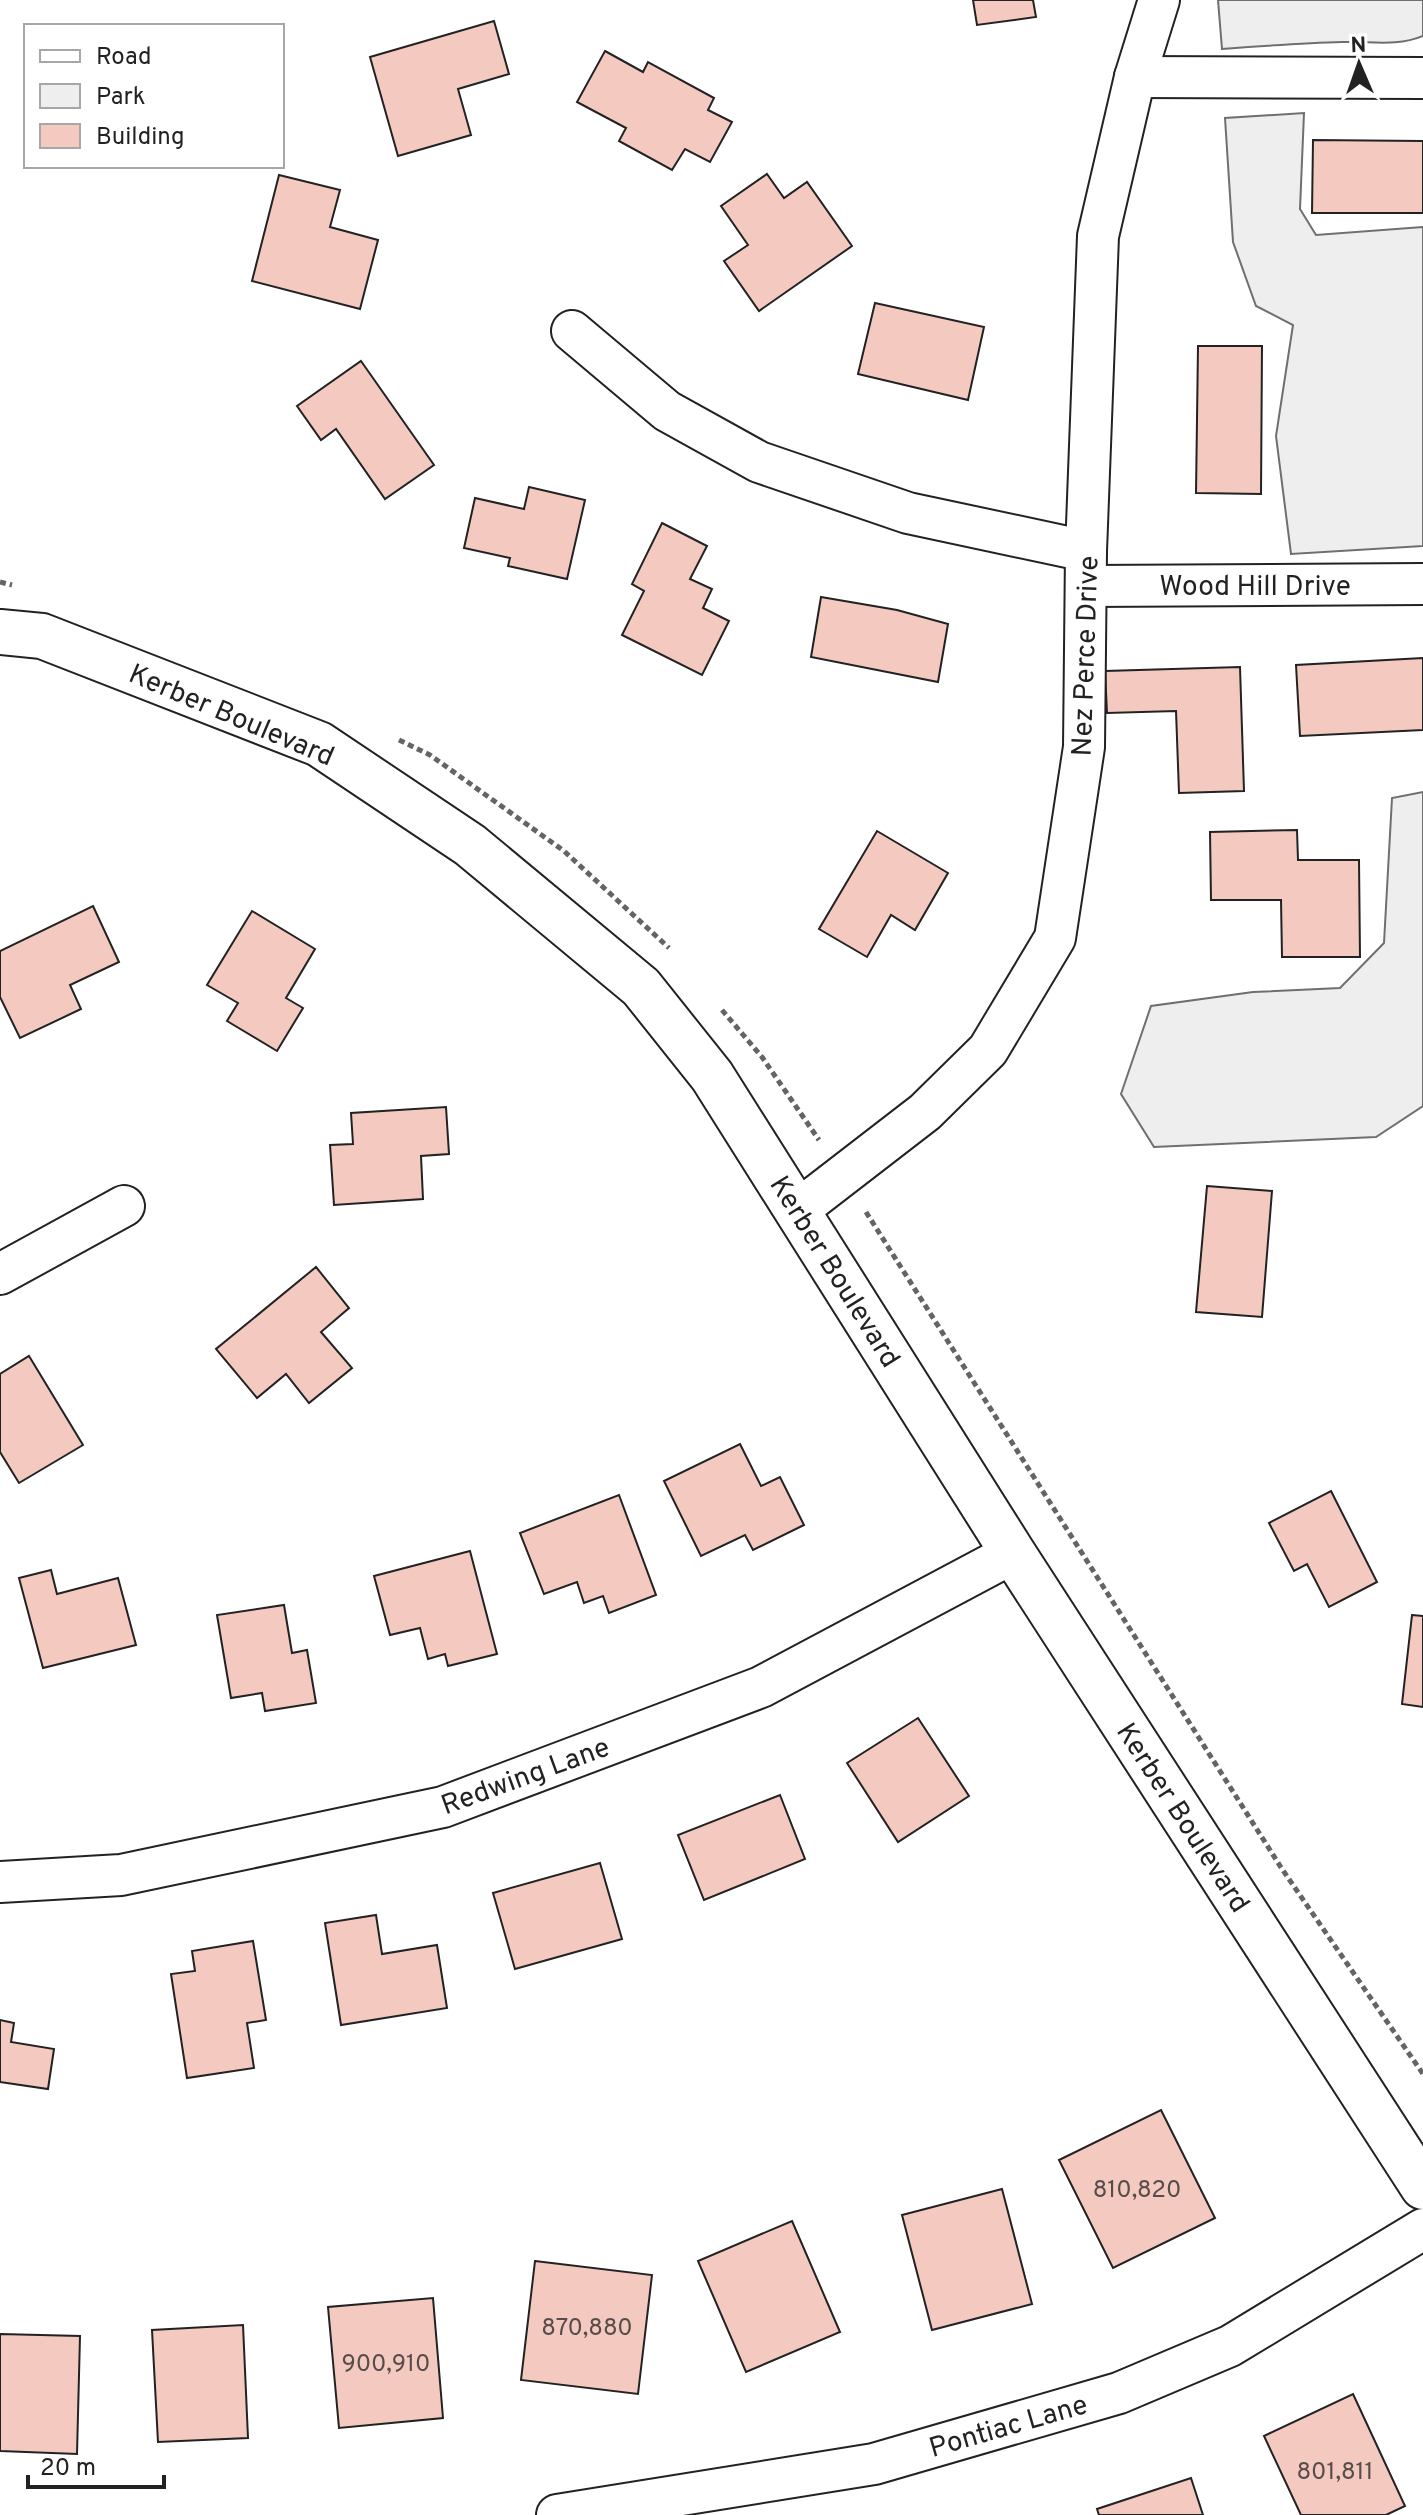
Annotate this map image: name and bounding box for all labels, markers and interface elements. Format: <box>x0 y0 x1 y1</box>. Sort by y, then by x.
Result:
legend <box>24 24 284 168</box>
north arrow <box>1319 24 1399 104</box>
text: N <box>1350 33 1367 60</box>
text: Road <box>96 43 152 73</box>
text: Park <box>96 83 146 113</box>
text: Building <box>96 123 185 153</box>
street label: Nez Perce Drive <box>1066 555 1108 757</box>
street label: Wood Hill Drive <box>1159 570 1351 606</box>
street label: Kerber Boulevard <box>123 657 339 776</box>
street label: Kerber Boulevard <box>760 1170 907 1375</box>
street label: Kerber Boulevard <box>1107 1717 1256 1920</box>
street label: Redwing Lane <box>437 1731 615 1825</box>
house number: 810,820 <box>1093 2176 1181 2206</box>
house number: 870,880 <box>541 2314 633 2344</box>
house number: 900,910 <box>342 2350 430 2380</box>
street label: Pontiac Lane <box>925 2388 1092 2468</box>
scale bar <box>28 2439 164 2489</box>
text: 20 m <box>40 2454 96 2484</box>
house number: 801,811 <box>1297 2458 1373 2488</box>

